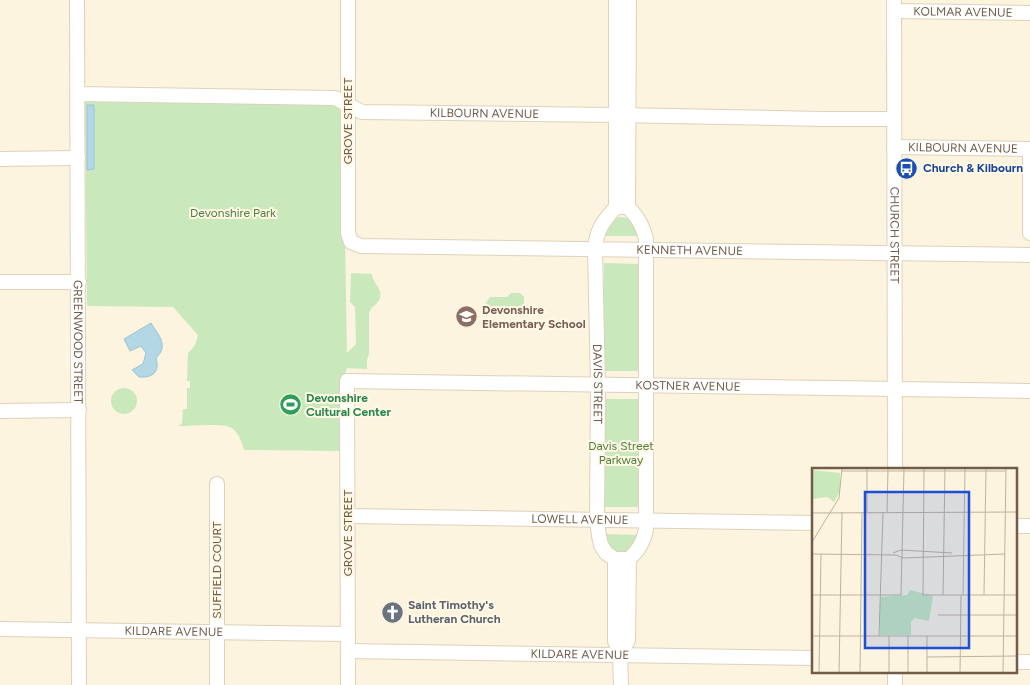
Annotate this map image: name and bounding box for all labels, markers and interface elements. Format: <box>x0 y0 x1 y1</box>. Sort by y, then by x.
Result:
street label: KOLMAR AVENUE <box>913 4 1013 20</box>
street label: GROVE STREET <box>341 77 355 164</box>
street label: KILBOURN AVENUE <box>430 106 539 121</box>
street label: KILBOURN AVENUE <box>908 140 1018 156</box>
bus stop icon: Church & Kilbourn <box>895 156 919 180</box>
place label: Church & Kilbourn <box>923 161 1023 175</box>
street label: CHURCH STREET <box>887 187 902 284</box>
park label: Devonshire Park <box>190 206 276 220</box>
street label: KENNETH AVENUE <box>636 243 743 258</box>
street label: GREENWOOD STREET <box>71 280 85 404</box>
place label: Devonshire Elementary School <box>482 303 586 331</box>
school or university icon: Devonshire Elementary School <box>454 305 478 329</box>
street label: DAVIS STREET <box>590 344 605 424</box>
street label: KOSTNER AVENUE <box>635 378 741 394</box>
place label: Devonshire Cultural Center <box>306 391 391 419</box>
sports icon: Devonshire Cultural Center <box>278 393 302 417</box>
park label: Davis Street Parkway <box>588 439 654 467</box>
inset map <box>812 468 1018 672</box>
street label: GROVE STREET <box>341 489 355 576</box>
street label: LOWELL AVENUE <box>531 512 629 527</box>
street label: SUFFIELD COURT <box>210 521 224 619</box>
place label: Saint Timothy's Lutheran Church <box>408 598 501 626</box>
church icon: Saint Timothy's Lutheran Church <box>380 600 404 624</box>
street label: KILDARE AVENUE <box>125 624 223 639</box>
street label: KILDARE AVENUE <box>530 647 629 662</box>

